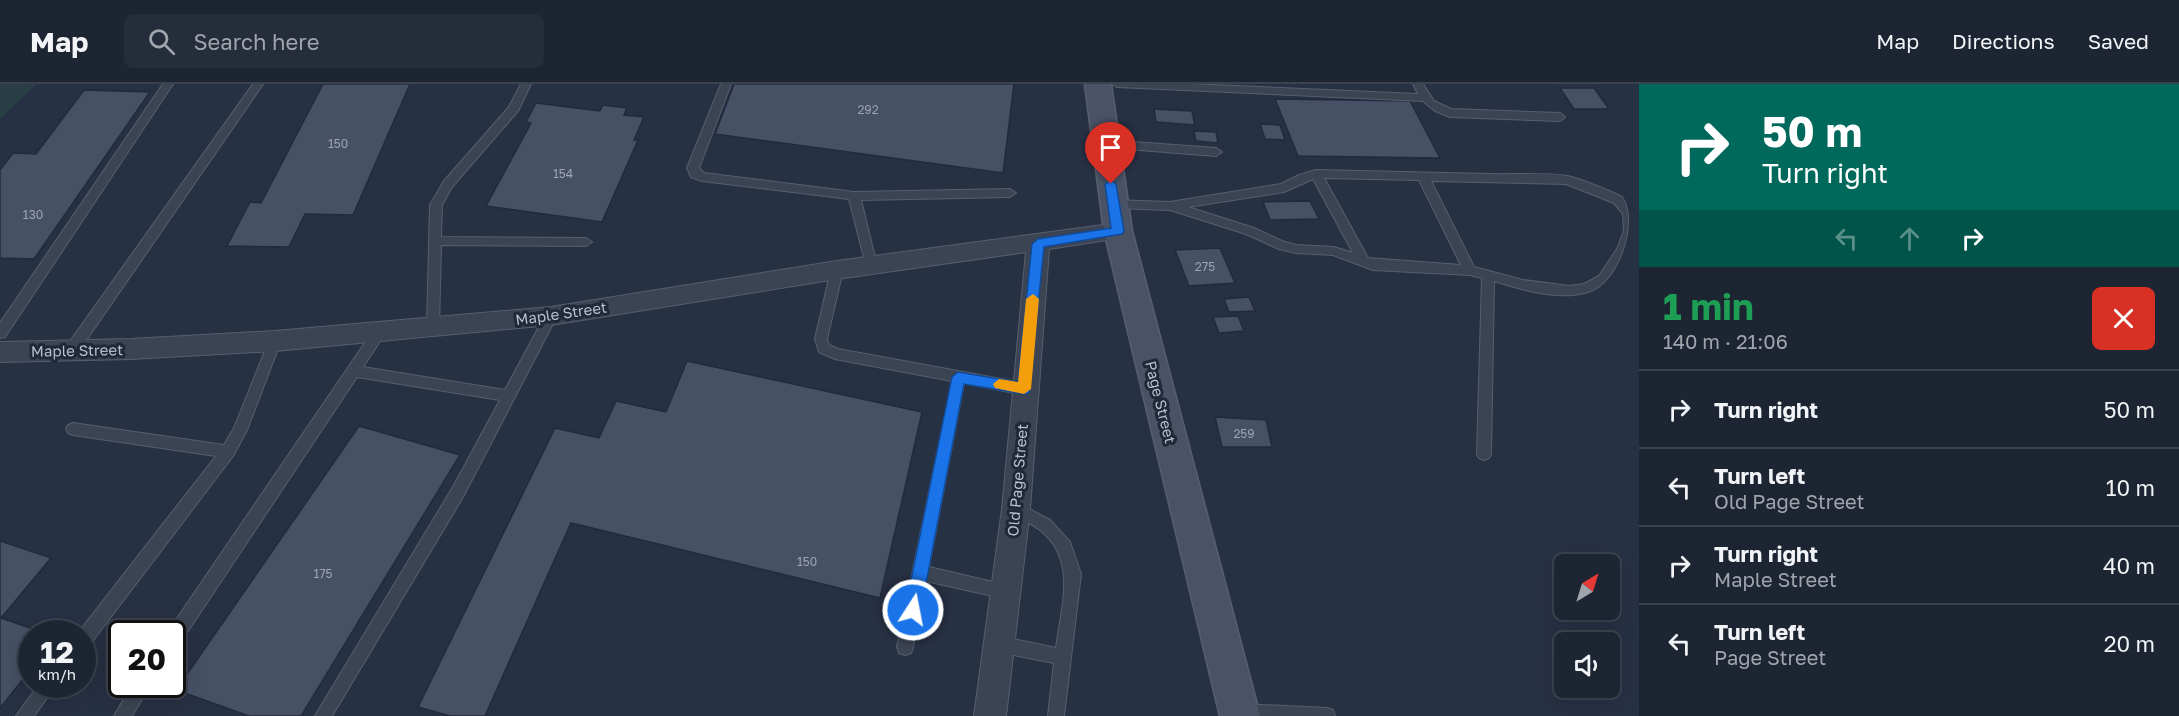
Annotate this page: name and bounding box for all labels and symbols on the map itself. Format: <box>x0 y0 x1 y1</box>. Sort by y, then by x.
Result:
house number: 292 <box>857 102 879 117</box>
pin <box>1085 122 1136 184</box>
house number: 150 <box>328 136 348 151</box>
house number: 154 <box>553 166 573 181</box>
house number: 130 <box>23 207 43 222</box>
house number: 275 <box>1195 259 1215 274</box>
street label: Maple Street <box>514 298 608 328</box>
street label: Maple Street <box>31 340 123 360</box>
street label: Page Street <box>1142 359 1180 445</box>
street label: Old Page Street <box>1003 423 1031 537</box>
house number: 259 <box>1233 426 1255 441</box>
house number: 150 <box>797 554 817 569</box>
north arrow <box>1554 554 1620 620</box>
house number: 175 <box>313 566 333 581</box>
position arrow <box>881 578 945 642</box>
speed limit sign: 20 <box>108 620 186 698</box>

